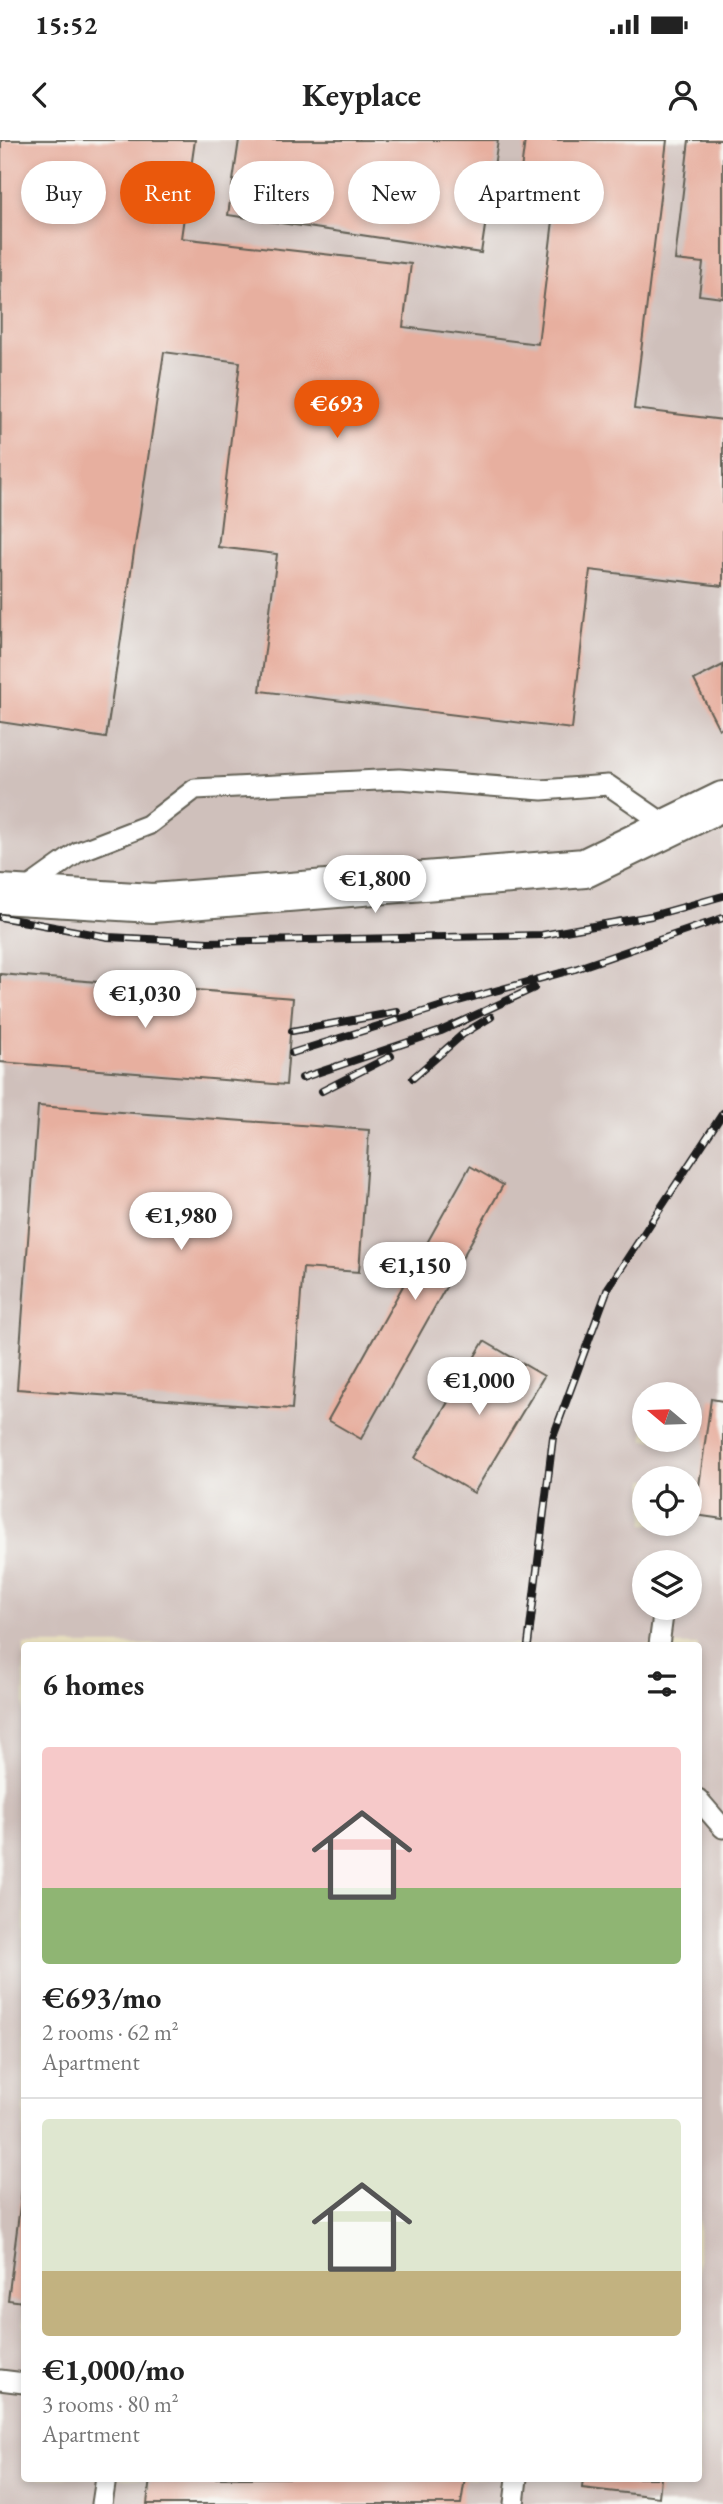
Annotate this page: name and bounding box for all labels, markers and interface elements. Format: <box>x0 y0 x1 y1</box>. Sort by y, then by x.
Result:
text: 15:52 <box>35 8 97 42</box>
text: Keyplace <box>302 74 421 116</box>
icon: back <box>21 76 59 114</box>
icon: person <box>664 76 702 114</box>
chip: Buy <box>21 161 106 224</box>
chip: Rent <box>120 161 215 224</box>
chip: Filters <box>229 161 334 224</box>
chip: New <box>348 161 440 224</box>
chip: Apartment <box>454 161 604 224</box>
pin: €693 <box>296 380 378 440</box>
text: €693 <box>310 388 364 418</box>
pin: €1,800 <box>318 856 432 915</box>
text: €1,800 <box>339 863 411 893</box>
pin: €1,030 <box>88 970 202 1030</box>
text: €1,030 <box>109 978 181 1008</box>
pin: €1,980 <box>124 1192 238 1252</box>
text: €1,980 <box>145 1200 217 1230</box>
pin: €1,150 <box>358 1242 472 1302</box>
text: €1,150 <box>379 1250 451 1280</box>
pin: €1,000 <box>422 1358 536 1417</box>
text: €1,000 <box>443 1365 515 1395</box>
north arrow <box>632 1382 702 1452</box>
map controls <box>632 1382 702 1620</box>
button: locate <box>632 1466 702 1536</box>
button: layers <box>632 1550 702 1620</box>
text: 6 homes <box>42 1665 144 1704</box>
icon: filters <box>643 1665 681 1703</box>
icon: home <box>299 1792 425 1918</box>
text: €693/mo <box>42 1978 161 2017</box>
text: 2 rooms · 62 m² <box>42 2017 179 2047</box>
text: Apartment <box>42 2047 140 2077</box>
icon: home <box>299 2164 425 2290</box>
text: €1,000/mo <box>42 2350 185 2389</box>
text: 3 rooms · 80 m² <box>42 2389 179 2419</box>
text: Apartment <box>42 2419 140 2449</box>

